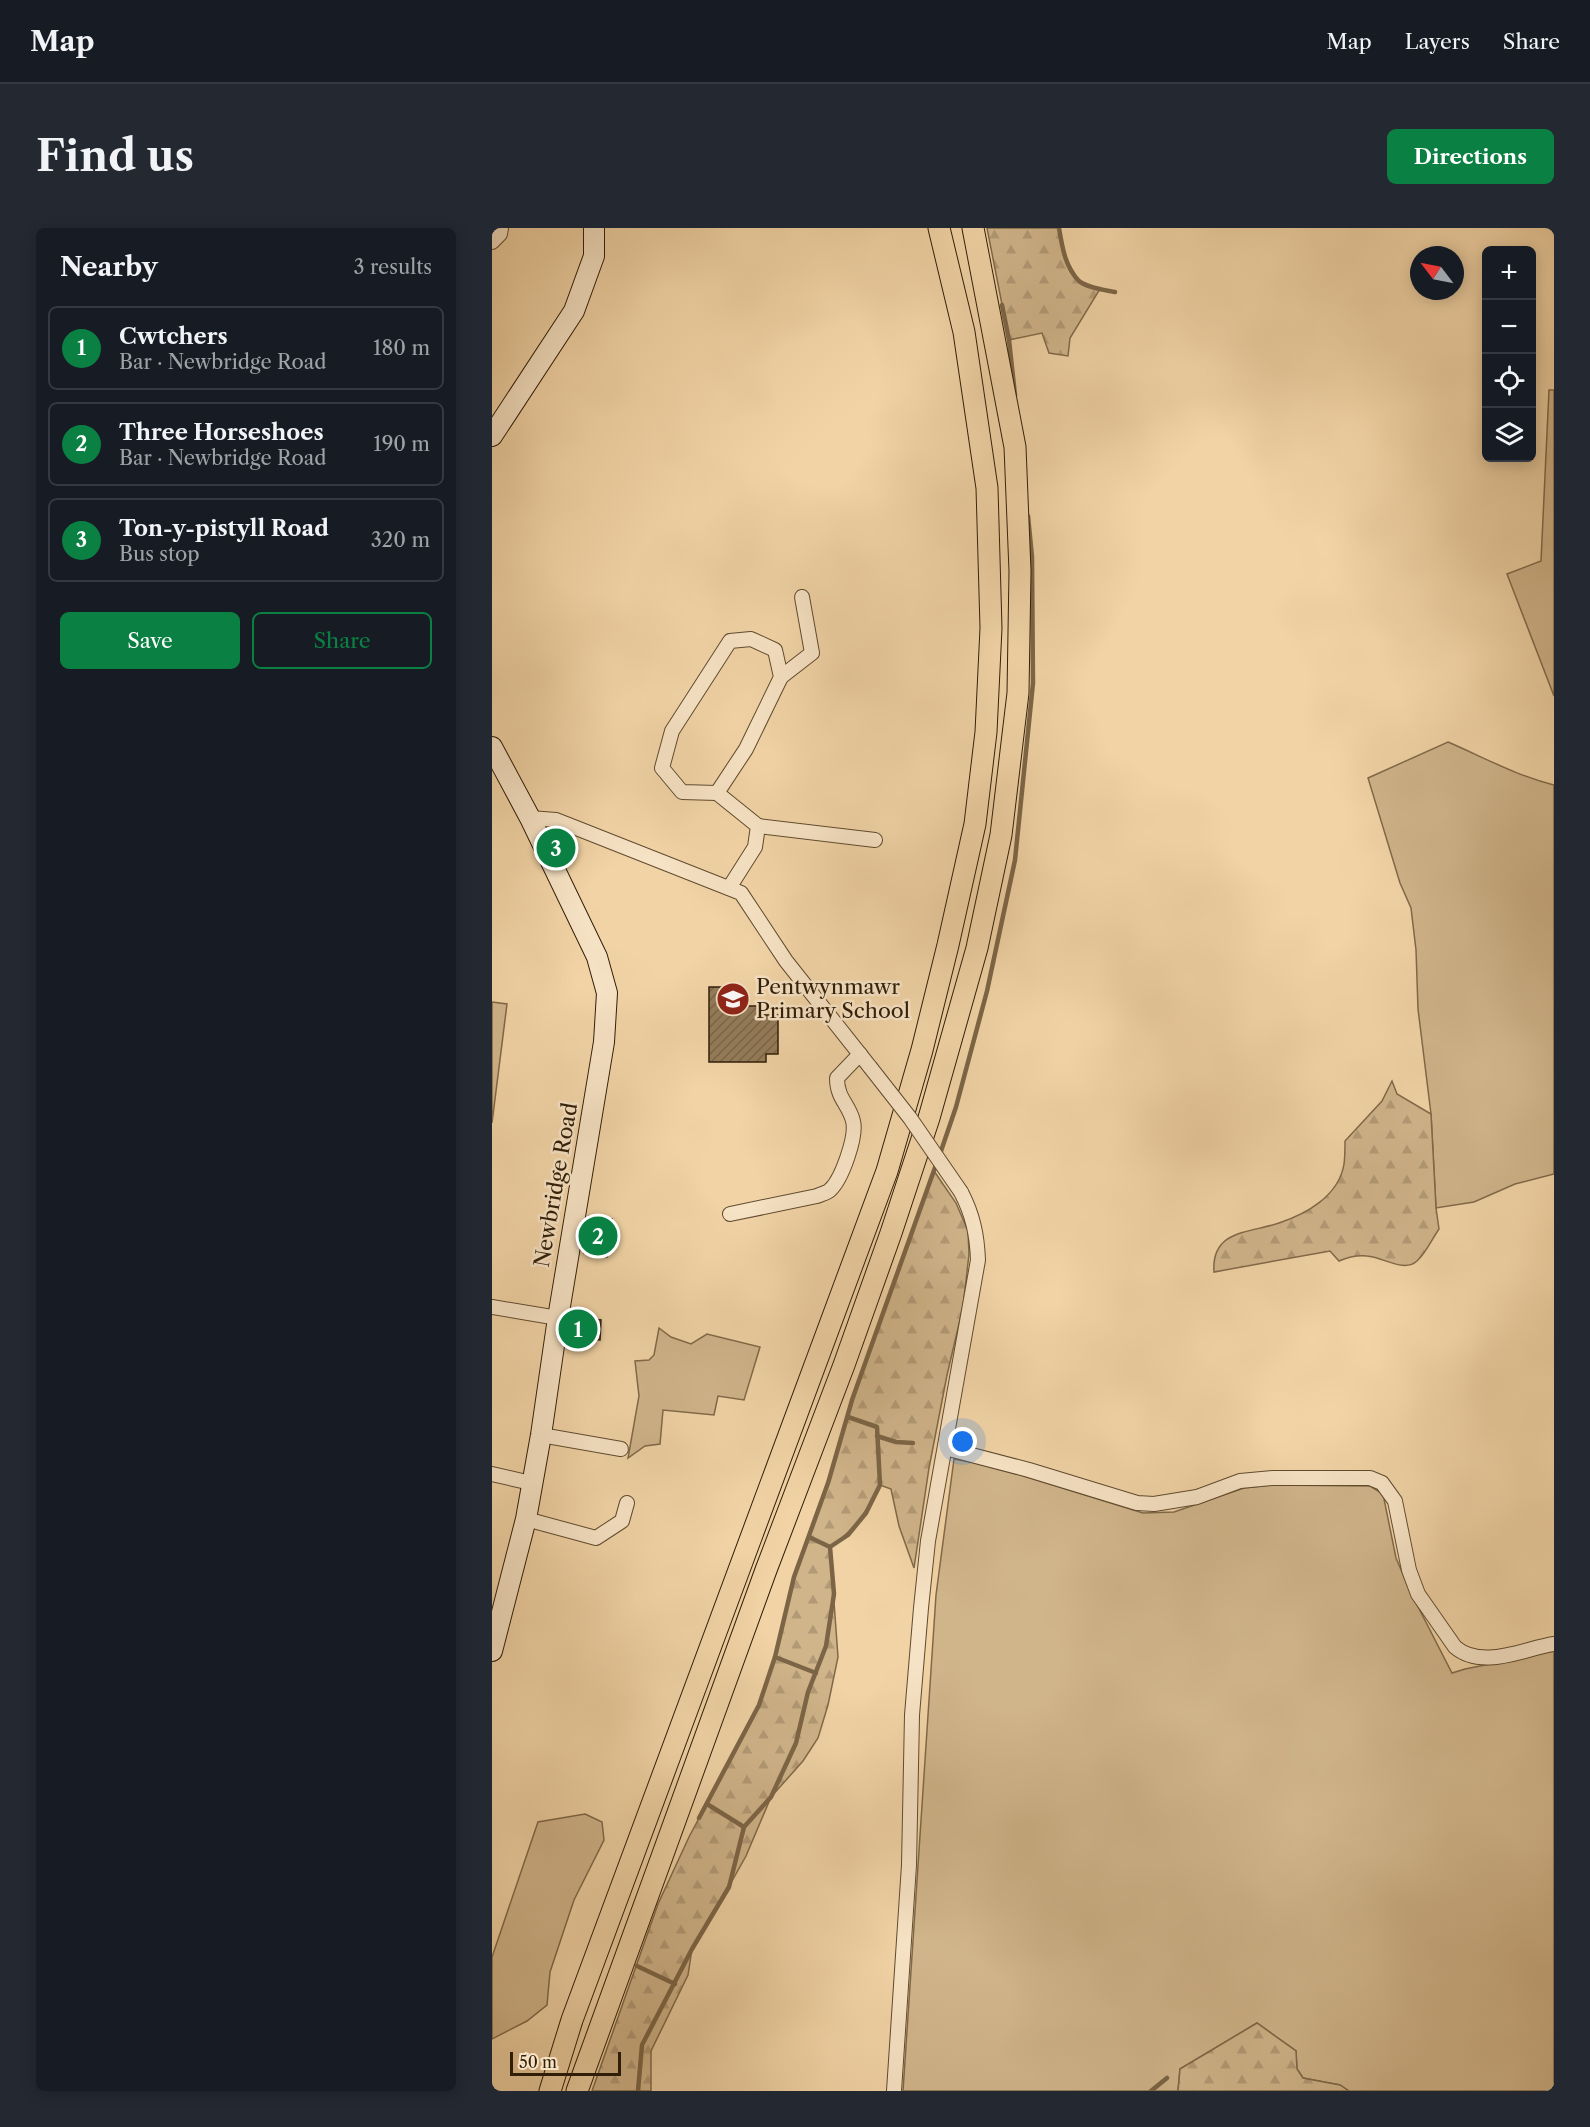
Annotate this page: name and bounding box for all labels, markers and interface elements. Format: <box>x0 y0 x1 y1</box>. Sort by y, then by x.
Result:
text: Map <box>30 24 94 58</box>
text: Map <box>1327 29 1372 54</box>
text: Layers <box>1405 29 1470 54</box>
text: Share <box>1503 29 1560 54</box>
button: Directions <box>1387 129 1554 184</box>
text: Find us <box>36 130 194 182</box>
north arrow <box>1410 246 1464 300</box>
map controls <box>1482 246 1536 462</box>
button: + <box>1482 246 1536 300</box>
text: Nearby <box>60 251 158 283</box>
text: 3 results <box>354 255 432 279</box>
button: − <box>1482 300 1536 354</box>
text: Cwtchers <box>119 323 228 350</box>
text: 1 <box>77 336 86 360</box>
text: 180 m <box>373 336 430 360</box>
text: Bar · Newbridge Road <box>119 350 327 374</box>
button: locate <box>1482 354 1536 408</box>
button: layers <box>1482 408 1536 462</box>
text: Three Horseshoes <box>119 419 324 446</box>
text: 2 <box>76 432 87 456</box>
text: 190 m <box>373 432 430 456</box>
text: Bar · Newbridge Road <box>119 446 327 470</box>
text: Ton-y-pistyll Road <box>119 515 329 542</box>
text: 3 <box>76 528 87 552</box>
text: 320 m <box>371 528 430 552</box>
text: Bus stop <box>119 542 200 566</box>
button: Save <box>60 612 240 669</box>
button: Share <box>252 612 432 669</box>
pin: 3 <box>536 826 576 870</box>
place label: Pentwynmawr Primary School <box>756 974 910 1023</box>
school or university icon: Pentwynmawr Primary School <box>715 981 751 1017</box>
street label: Newbridge Road <box>529 1101 582 1269</box>
pin: 2 <box>578 1214 618 1258</box>
pin: 1 <box>558 1306 598 1352</box>
your location <box>948 1427 977 1456</box>
scale bar <box>510 2049 621 2076</box>
text: 50 m <box>519 2052 557 2072</box>

